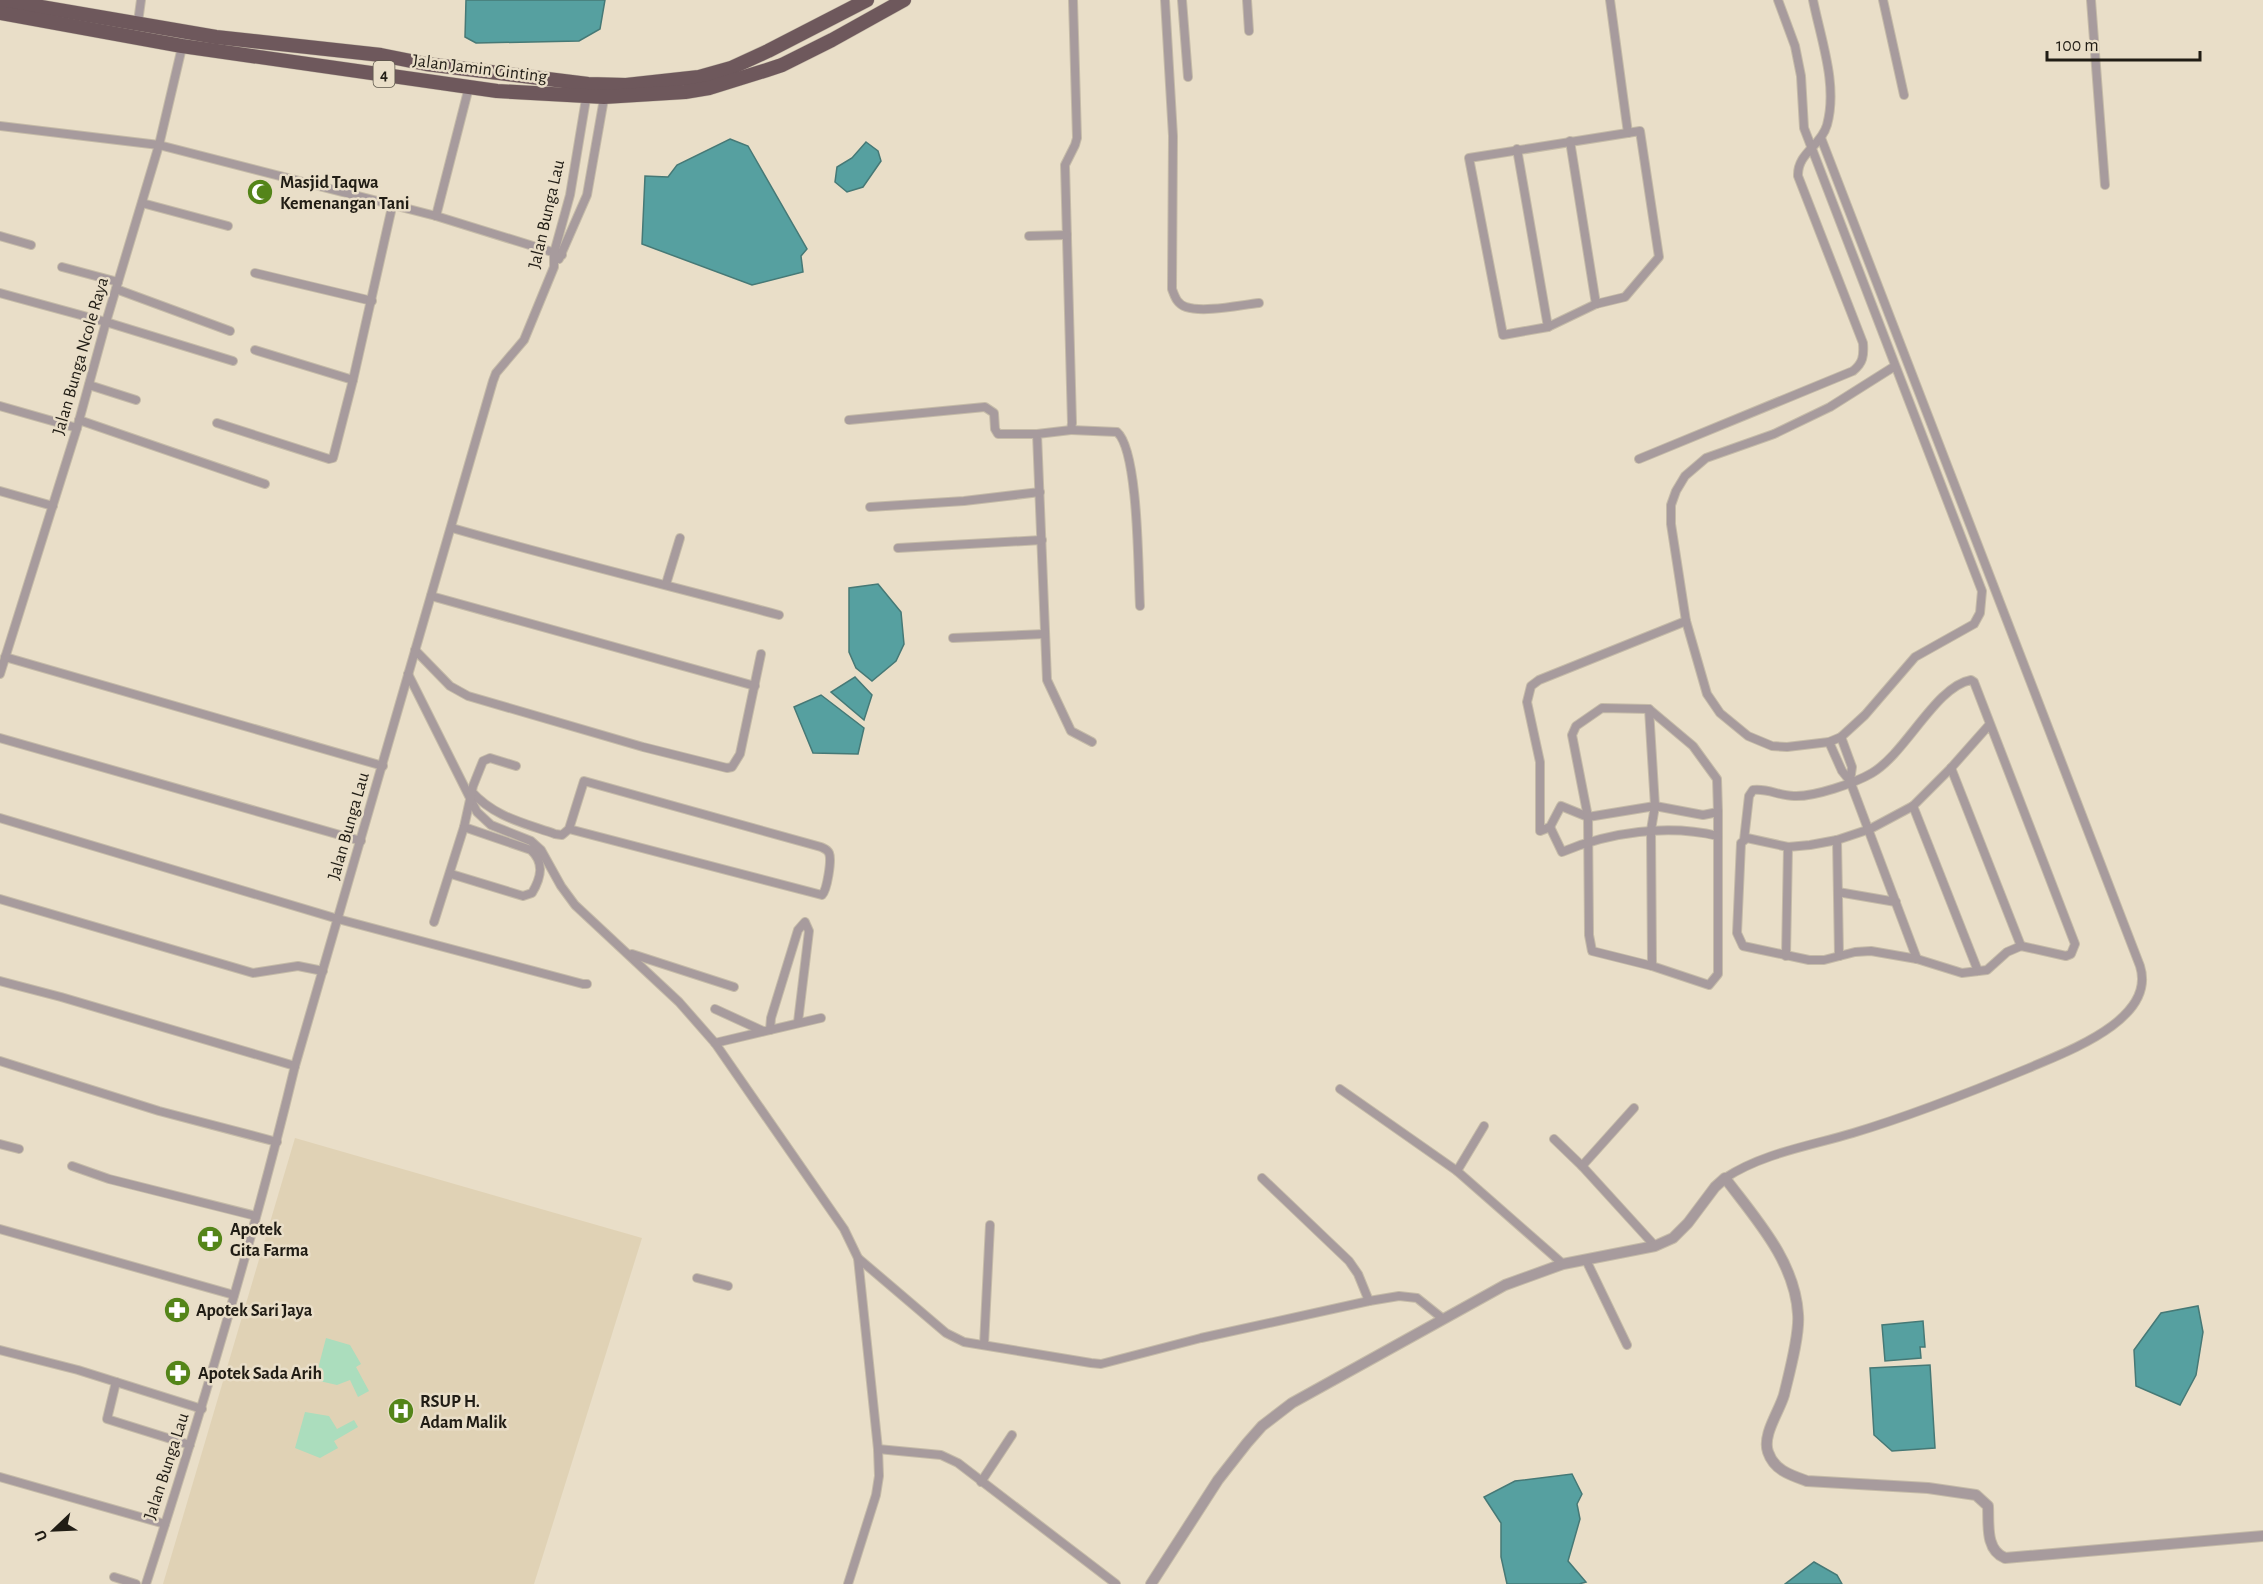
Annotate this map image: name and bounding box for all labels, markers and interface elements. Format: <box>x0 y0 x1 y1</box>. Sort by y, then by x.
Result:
scale bar <box>2047 24 2200 62</box>
text: 100 m <box>2056 37 2099 55</box>
street label: Jalan Jamin Ginting <box>412 52 548 86</box>
road number: 4 <box>374 61 394 87</box>
street label: Jalan Bunga Lau <box>526 158 568 270</box>
place label: Masjid Taqwa Kemenangan Tani <box>280 174 410 213</box>
mosque icon: Masjid Taqwa Kemenangan Tani <box>245 177 275 207</box>
street label: Jalan Bunga Ncole Raya <box>50 275 112 437</box>
street label: Jalan Bunga Lau <box>325 770 373 882</box>
place label: Apotek Gita Farma <box>230 1221 309 1260</box>
pharmacy icon: Apotek Gita Farma <box>195 1224 225 1254</box>
pharmacy icon: Apotek Sari Jaya <box>162 1295 192 1325</box>
place label: Apotek Sari Jaya <box>196 1302 313 1320</box>
pharmacy icon: Apotek Sada Arih <box>163 1358 193 1388</box>
place label: Apotek Sada Arih <box>198 1365 322 1383</box>
place label: RSUP H. Adam Malik <box>420 1393 507 1432</box>
hospital icon: RSUP H. Adam Malik <box>386 1396 416 1426</box>
street label: Jalan Bunga Lau <box>141 1411 193 1522</box>
north arrow <box>24 1500 84 1560</box>
text: U <box>32 1528 50 1543</box>

